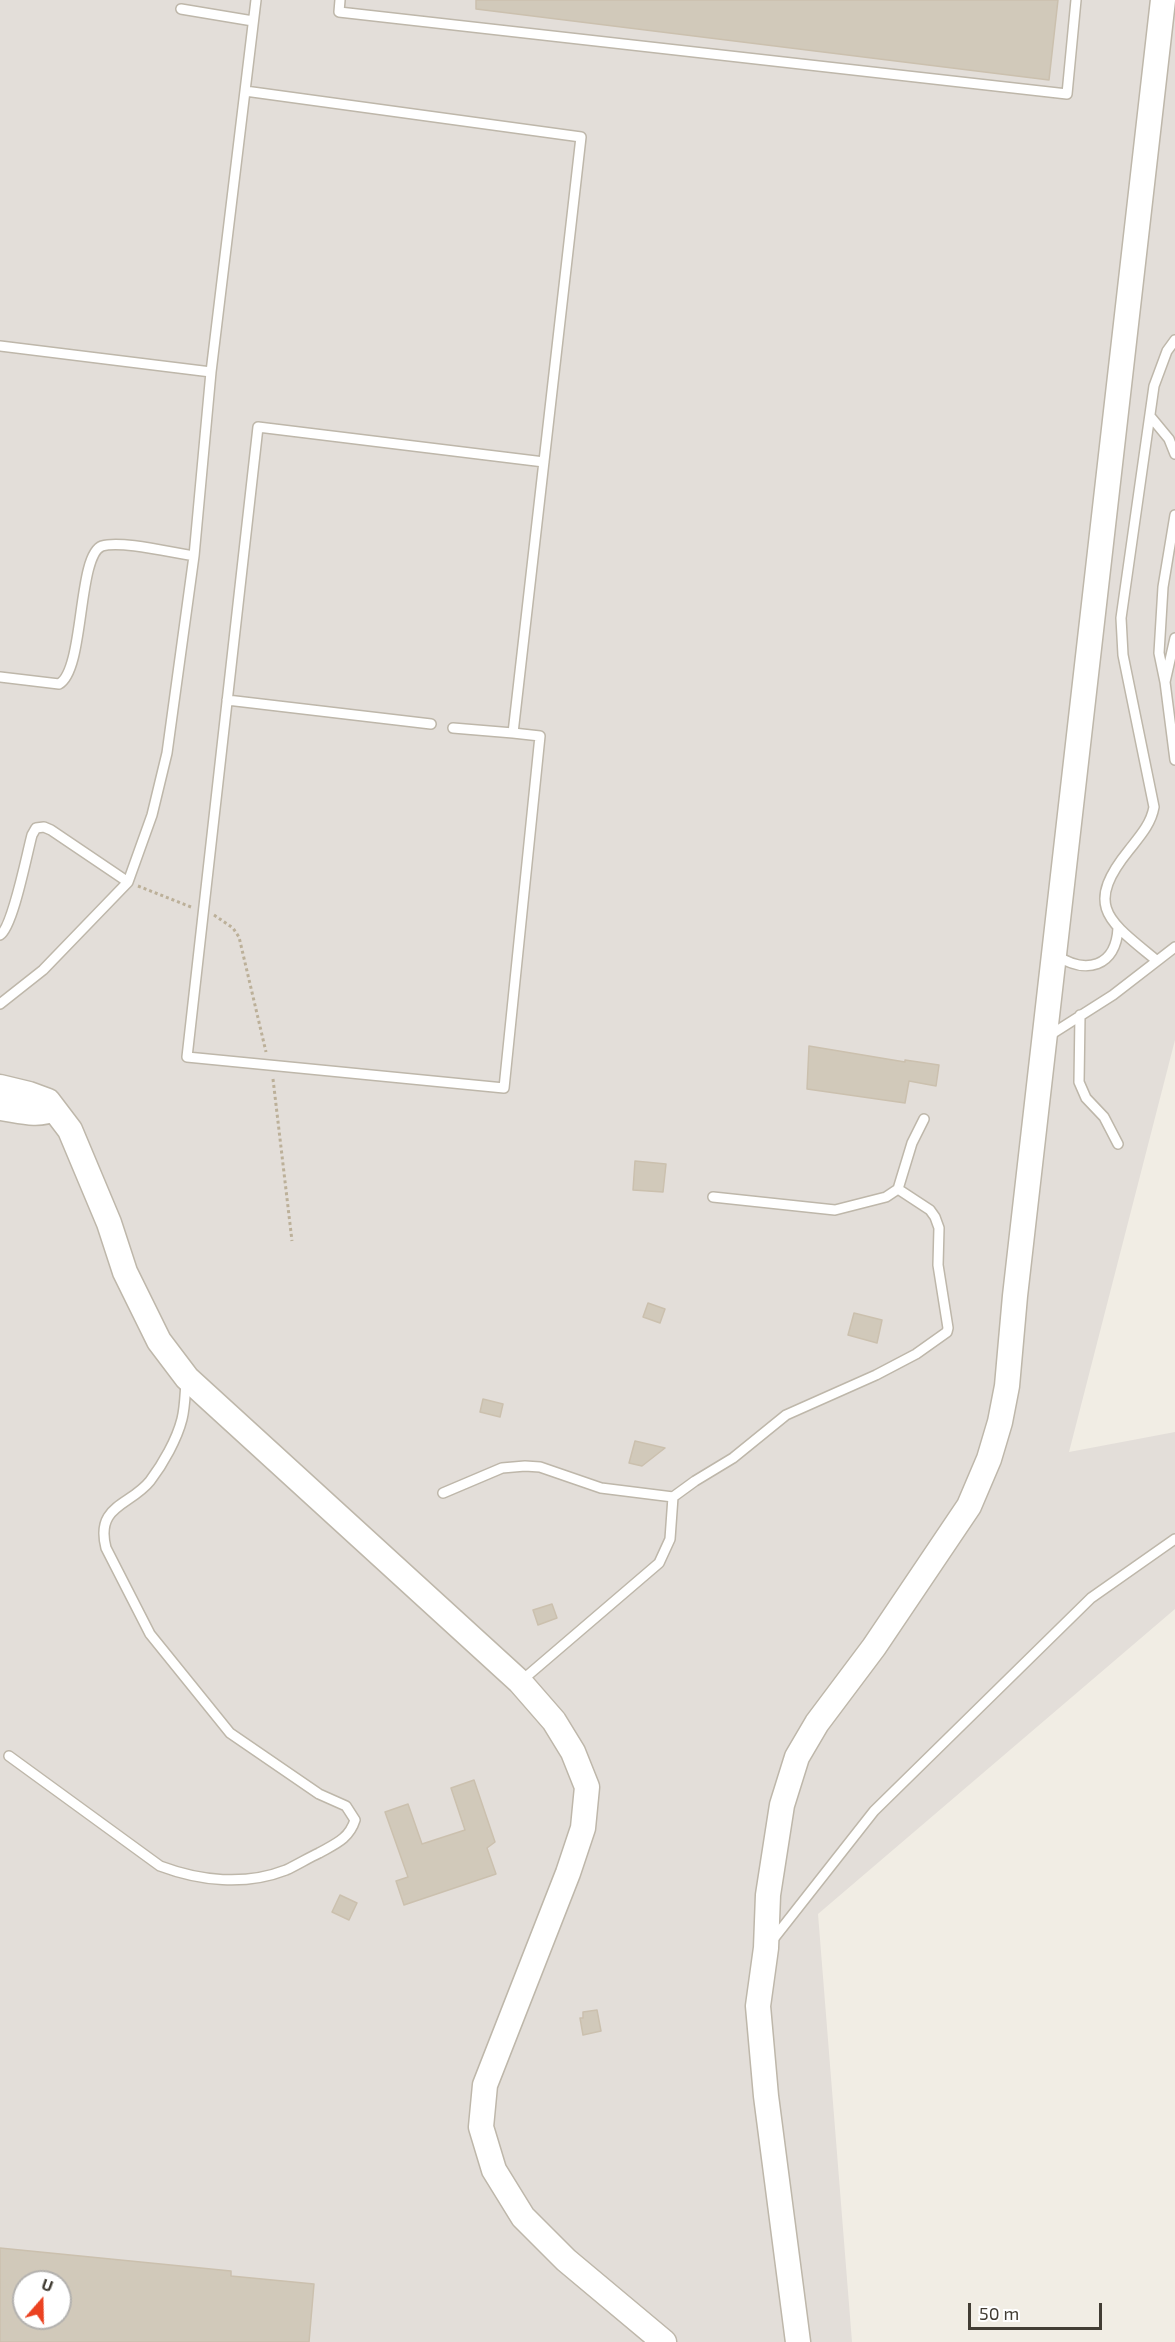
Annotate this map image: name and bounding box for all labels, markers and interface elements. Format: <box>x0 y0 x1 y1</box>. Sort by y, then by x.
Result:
north arrow <box>12 2270 72 2330</box>
text: U <box>39 2274 56 2295</box>
scale bar <box>971 2291 1104 2329</box>
text: 50 m <box>979 2302 1019 2324</box>

